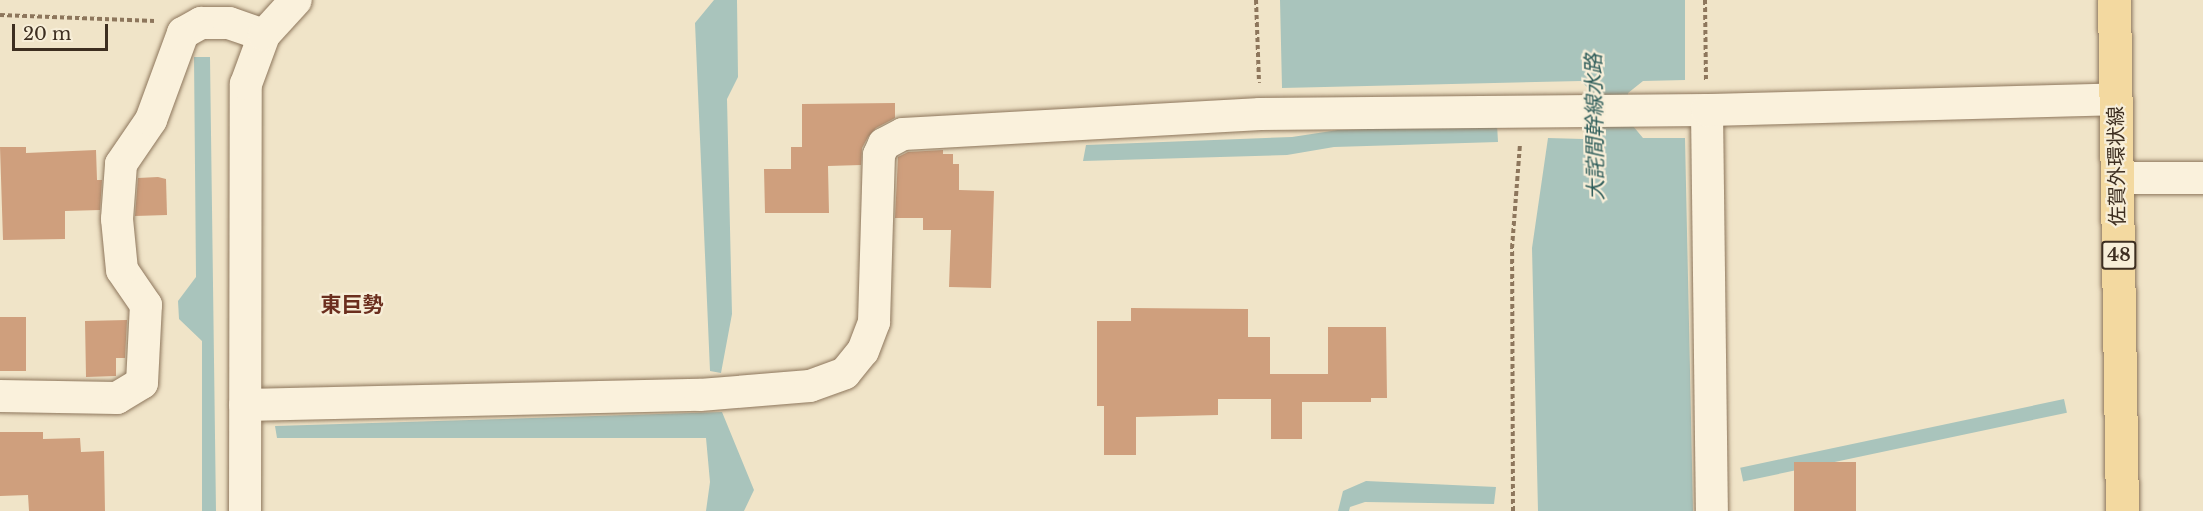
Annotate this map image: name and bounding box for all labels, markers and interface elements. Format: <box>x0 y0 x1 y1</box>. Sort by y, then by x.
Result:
scale bar <box>15 12 111 50</box>
text: 20 m <box>23 23 71 45</box>
water label: 大詫間幹線水路 <box>1581 53 1609 201</box>
street label: 佐賀外環状線 <box>2104 106 2130 226</box>
road number: 48 <box>2101 240 2137 270</box>
district label: 東巨勢 <box>321 292 383 318</box>

